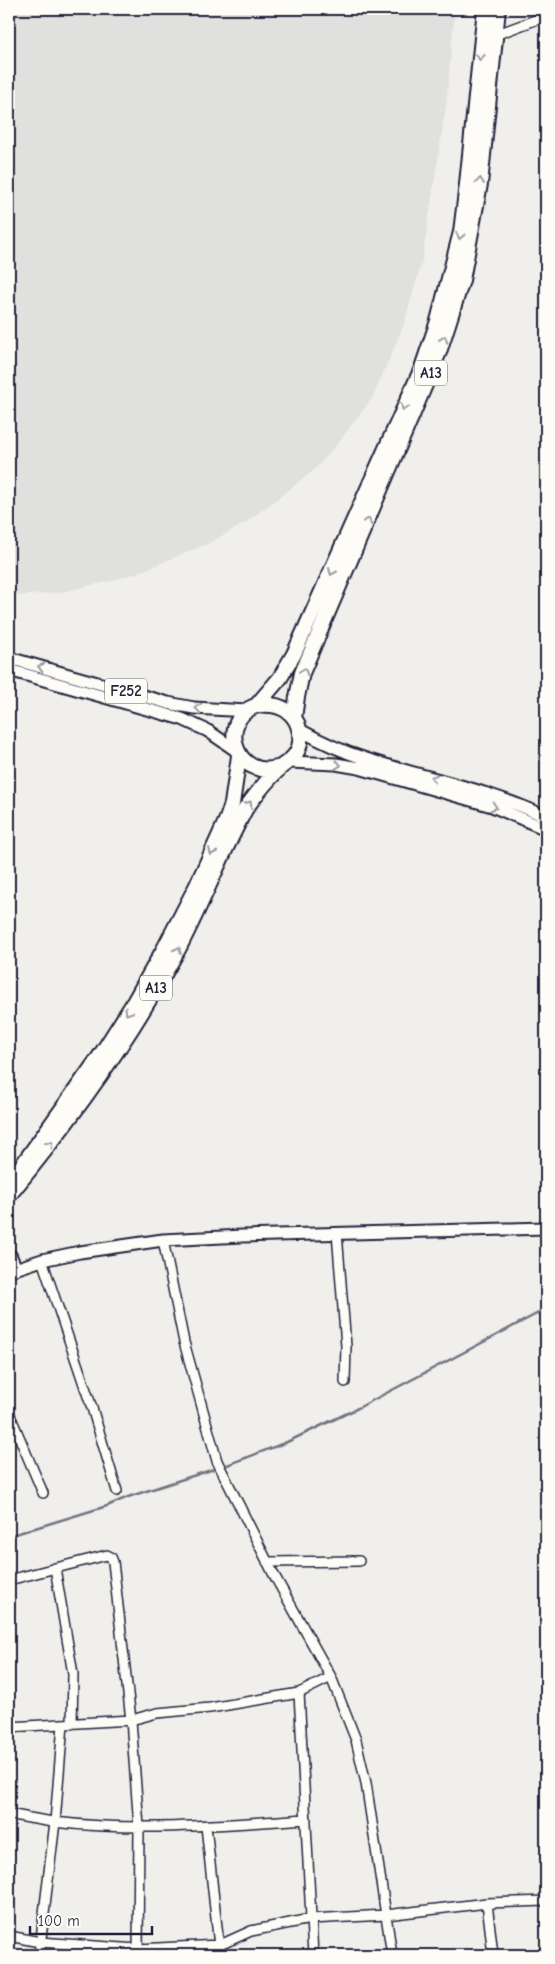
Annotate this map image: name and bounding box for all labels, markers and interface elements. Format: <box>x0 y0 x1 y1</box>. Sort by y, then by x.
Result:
one-way arrow <box>475 54 486 62</box>
one-way arrow <box>474 177 485 185</box>
one-way arrow <box>455 232 465 240</box>
one-way arrow <box>438 335 448 344</box>
road number: A13 <box>415 360 447 386</box>
one-way arrow <box>400 402 411 411</box>
one-way arrow <box>361 517 372 526</box>
one-way arrow <box>327 567 338 576</box>
one-way arrow <box>37 662 46 672</box>
one-way arrow <box>298 667 308 675</box>
road number: F252 <box>105 678 147 704</box>
one-way arrow <box>194 703 202 714</box>
one-way arrow <box>334 759 342 770</box>
one-way arrow <box>431 774 439 784</box>
one-way arrow <box>243 800 252 810</box>
one-way arrow <box>490 801 498 811</box>
one-way arrow <box>207 847 218 856</box>
one-way arrow <box>172 946 182 955</box>
road number: A13 <box>140 976 172 1000</box>
one-way arrow <box>125 1006 134 1015</box>
one-way arrow <box>45 1141 53 1150</box>
scale bar <box>30 1904 152 1936</box>
text: 100 m <box>38 1912 80 1930</box>

